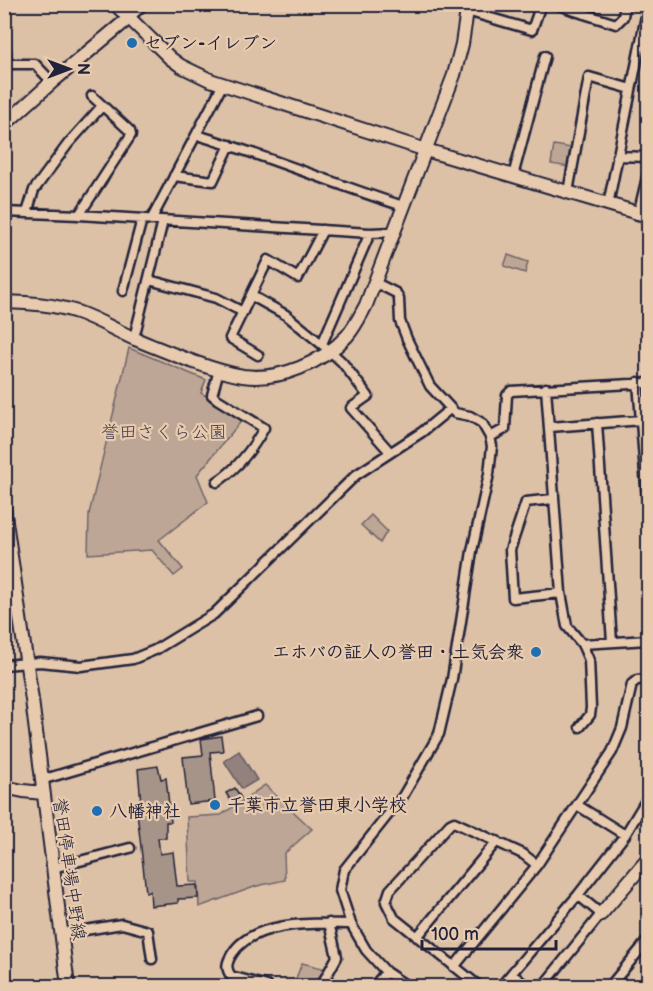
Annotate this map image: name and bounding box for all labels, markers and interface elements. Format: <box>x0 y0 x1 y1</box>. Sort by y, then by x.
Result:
place label: セブン-イレブン <box>144 33 277 54</box>
marker: セブン-イレブン <box>125 36 139 50</box>
north arrow <box>39 39 99 99</box>
text: N <box>73 63 92 75</box>
park label: 誉田さくら公園 <box>101 422 227 443</box>
place label: エホバの証人の誉田・土気会衆 <box>272 642 524 663</box>
marker: エホバの証人の誉田・土気会衆 <box>529 645 543 659</box>
place label: 千葉市立誉田東小学校 <box>227 795 407 816</box>
street label: 誉田停車場中野線 <box>49 796 89 942</box>
marker: 千葉市立誉田東小学校 <box>208 798 222 812</box>
place label: 八幡神社 <box>109 801 181 822</box>
marker: 八幡神社 <box>90 804 104 818</box>
scale bar <box>422 913 556 951</box>
text: 100 m <box>431 924 479 945</box>

